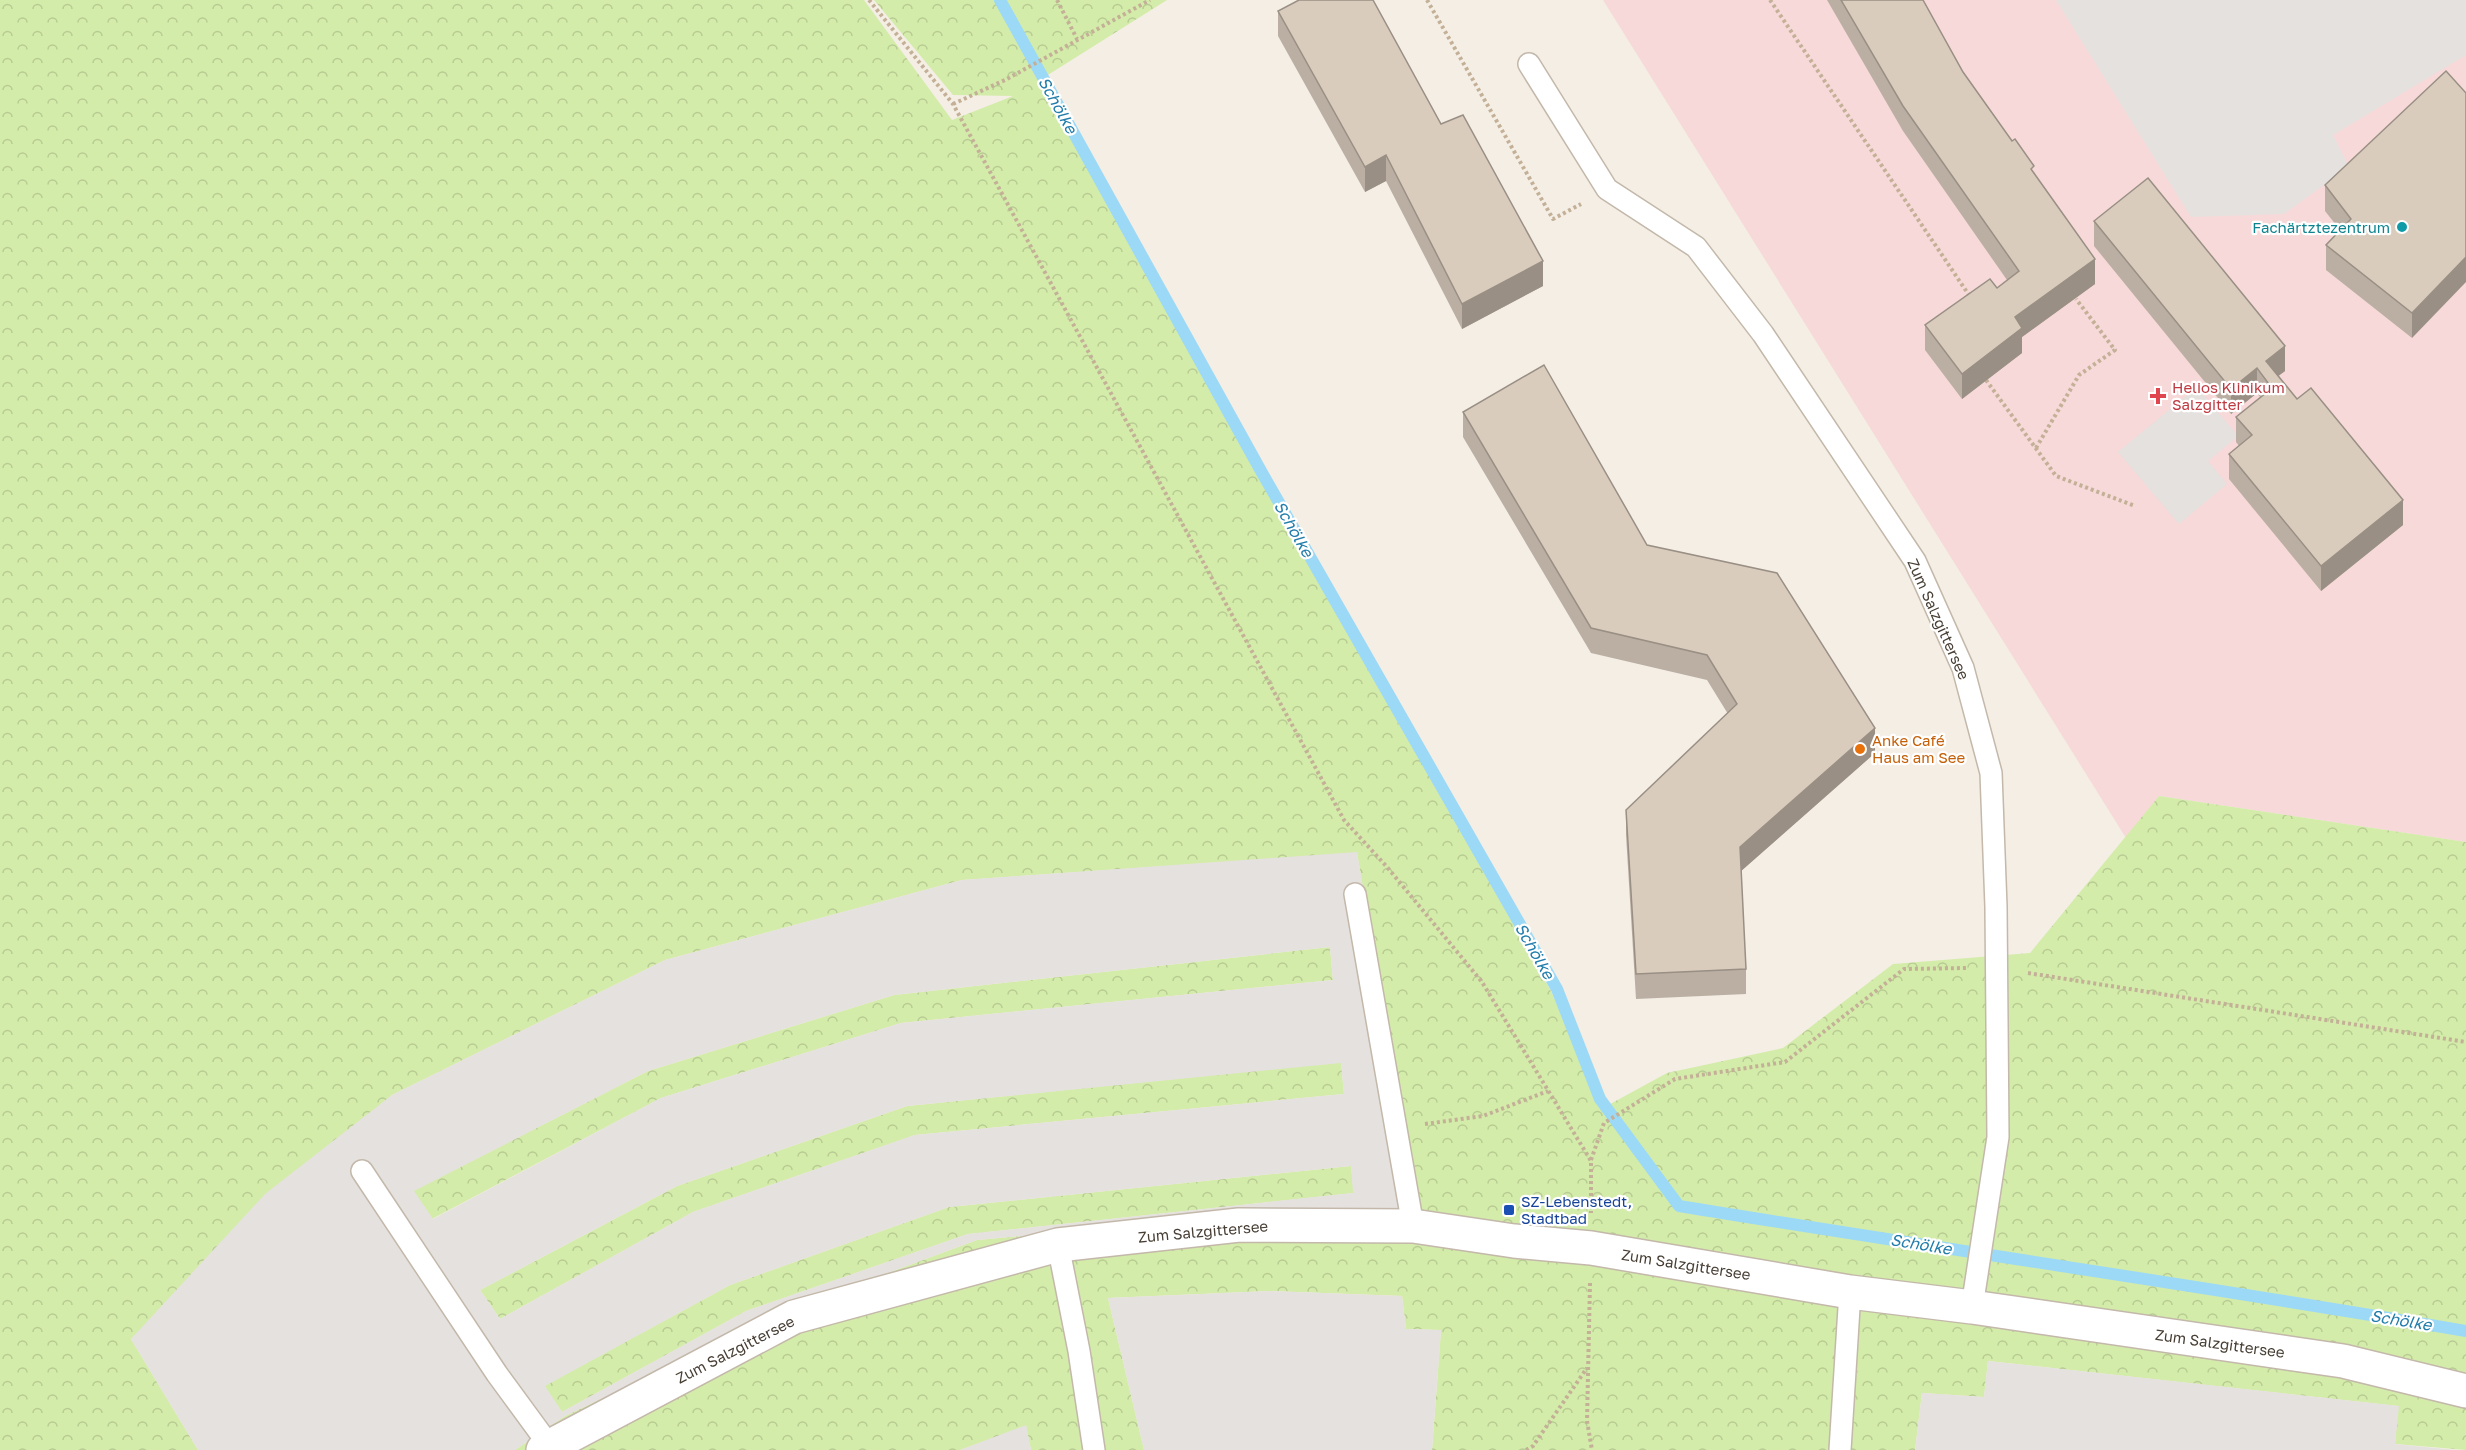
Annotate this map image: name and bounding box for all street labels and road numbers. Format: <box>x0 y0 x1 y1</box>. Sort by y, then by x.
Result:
street label: Zum Salzgittersee <box>1904 556 1974 683</box>
street label: Zum Salzgittersee <box>1137 1216 1269 1246</box>
street label: Zum Salzgittersee <box>1620 1245 1752 1283</box>
street label: Zum Salzgittersee <box>673 1311 797 1387</box>
street label: Zum Salzgittersee <box>2154 1325 2286 1361</box>

